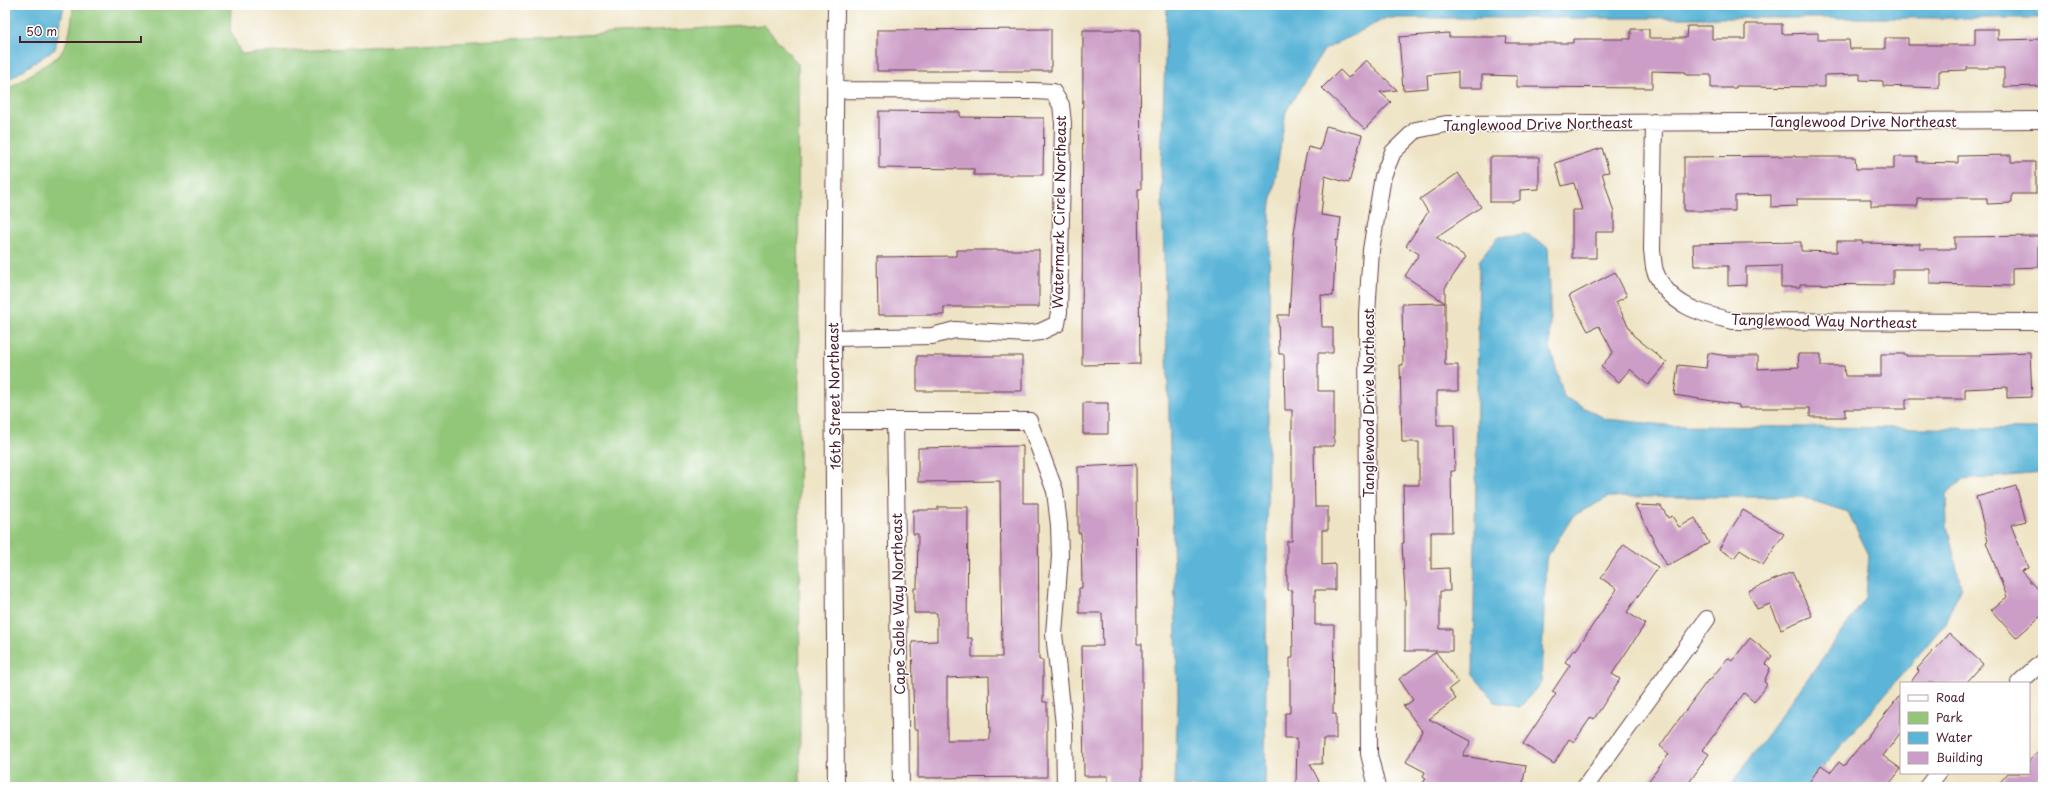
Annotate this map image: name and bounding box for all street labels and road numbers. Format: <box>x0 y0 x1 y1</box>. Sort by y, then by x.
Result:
street label: Tanglewood Drive Northeast <box>1767 111 1957 132</box>
street label: Tanglewood Drive Northeast <box>1443 112 1633 136</box>
street label: Watermark Circle Northeast <box>1047 115 1071 309</box>
street label: Tanglewood Drive Northeast <box>1358 308 1379 498</box>
street label: Tanglewood Way Northeast <box>1731 309 1918 333</box>
street label: 16th Street Northeast <box>822 322 846 470</box>
street label: Cape Sable Way Northeast <box>886 512 910 695</box>

